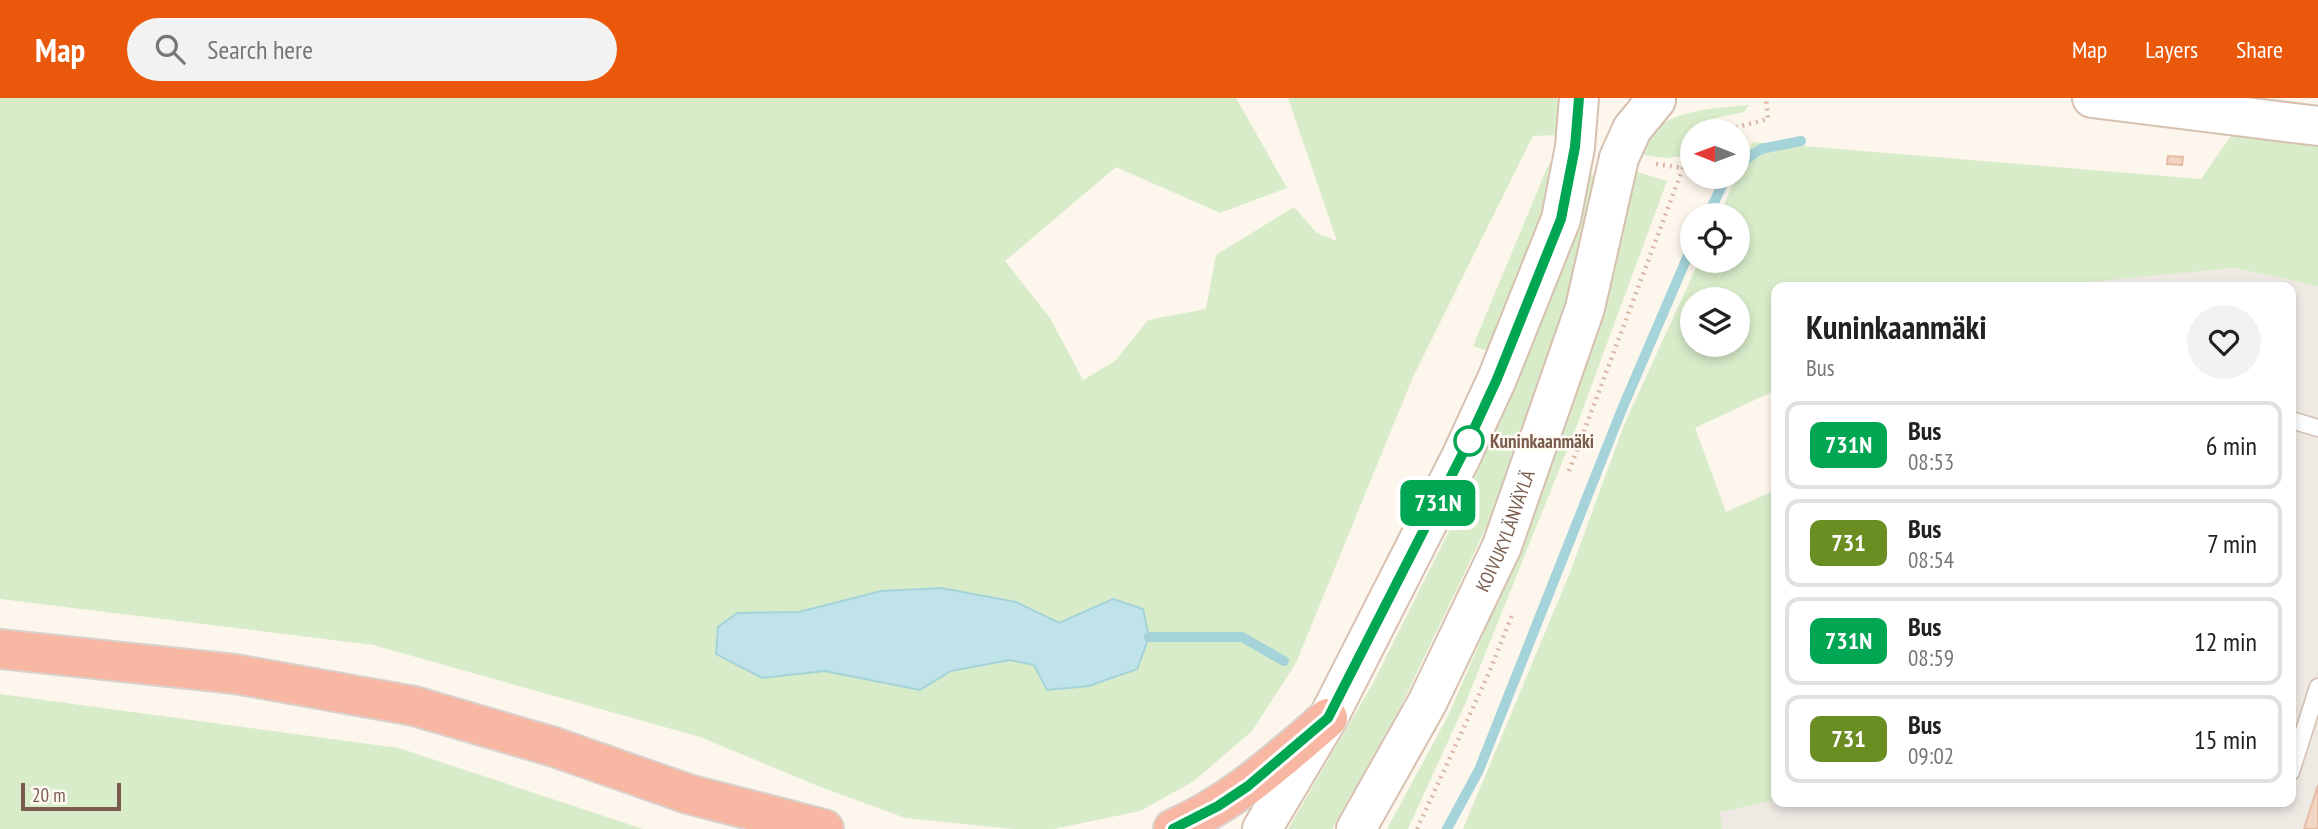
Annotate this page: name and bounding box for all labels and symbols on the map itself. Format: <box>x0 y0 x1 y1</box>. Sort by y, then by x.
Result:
north arrow <box>1680 119 1750 189</box>
marker: Kuninkaanmäki <box>1454 426 1484 456</box>
place label: Kuninkaanmäki <box>1490 429 1594 453</box>
street label: KOIVUKYLÄNVÄYLÄ <box>1470 467 1540 596</box>
line badge: 731N <box>1389 480 1487 526</box>
scale bar <box>21 780 121 812</box>

